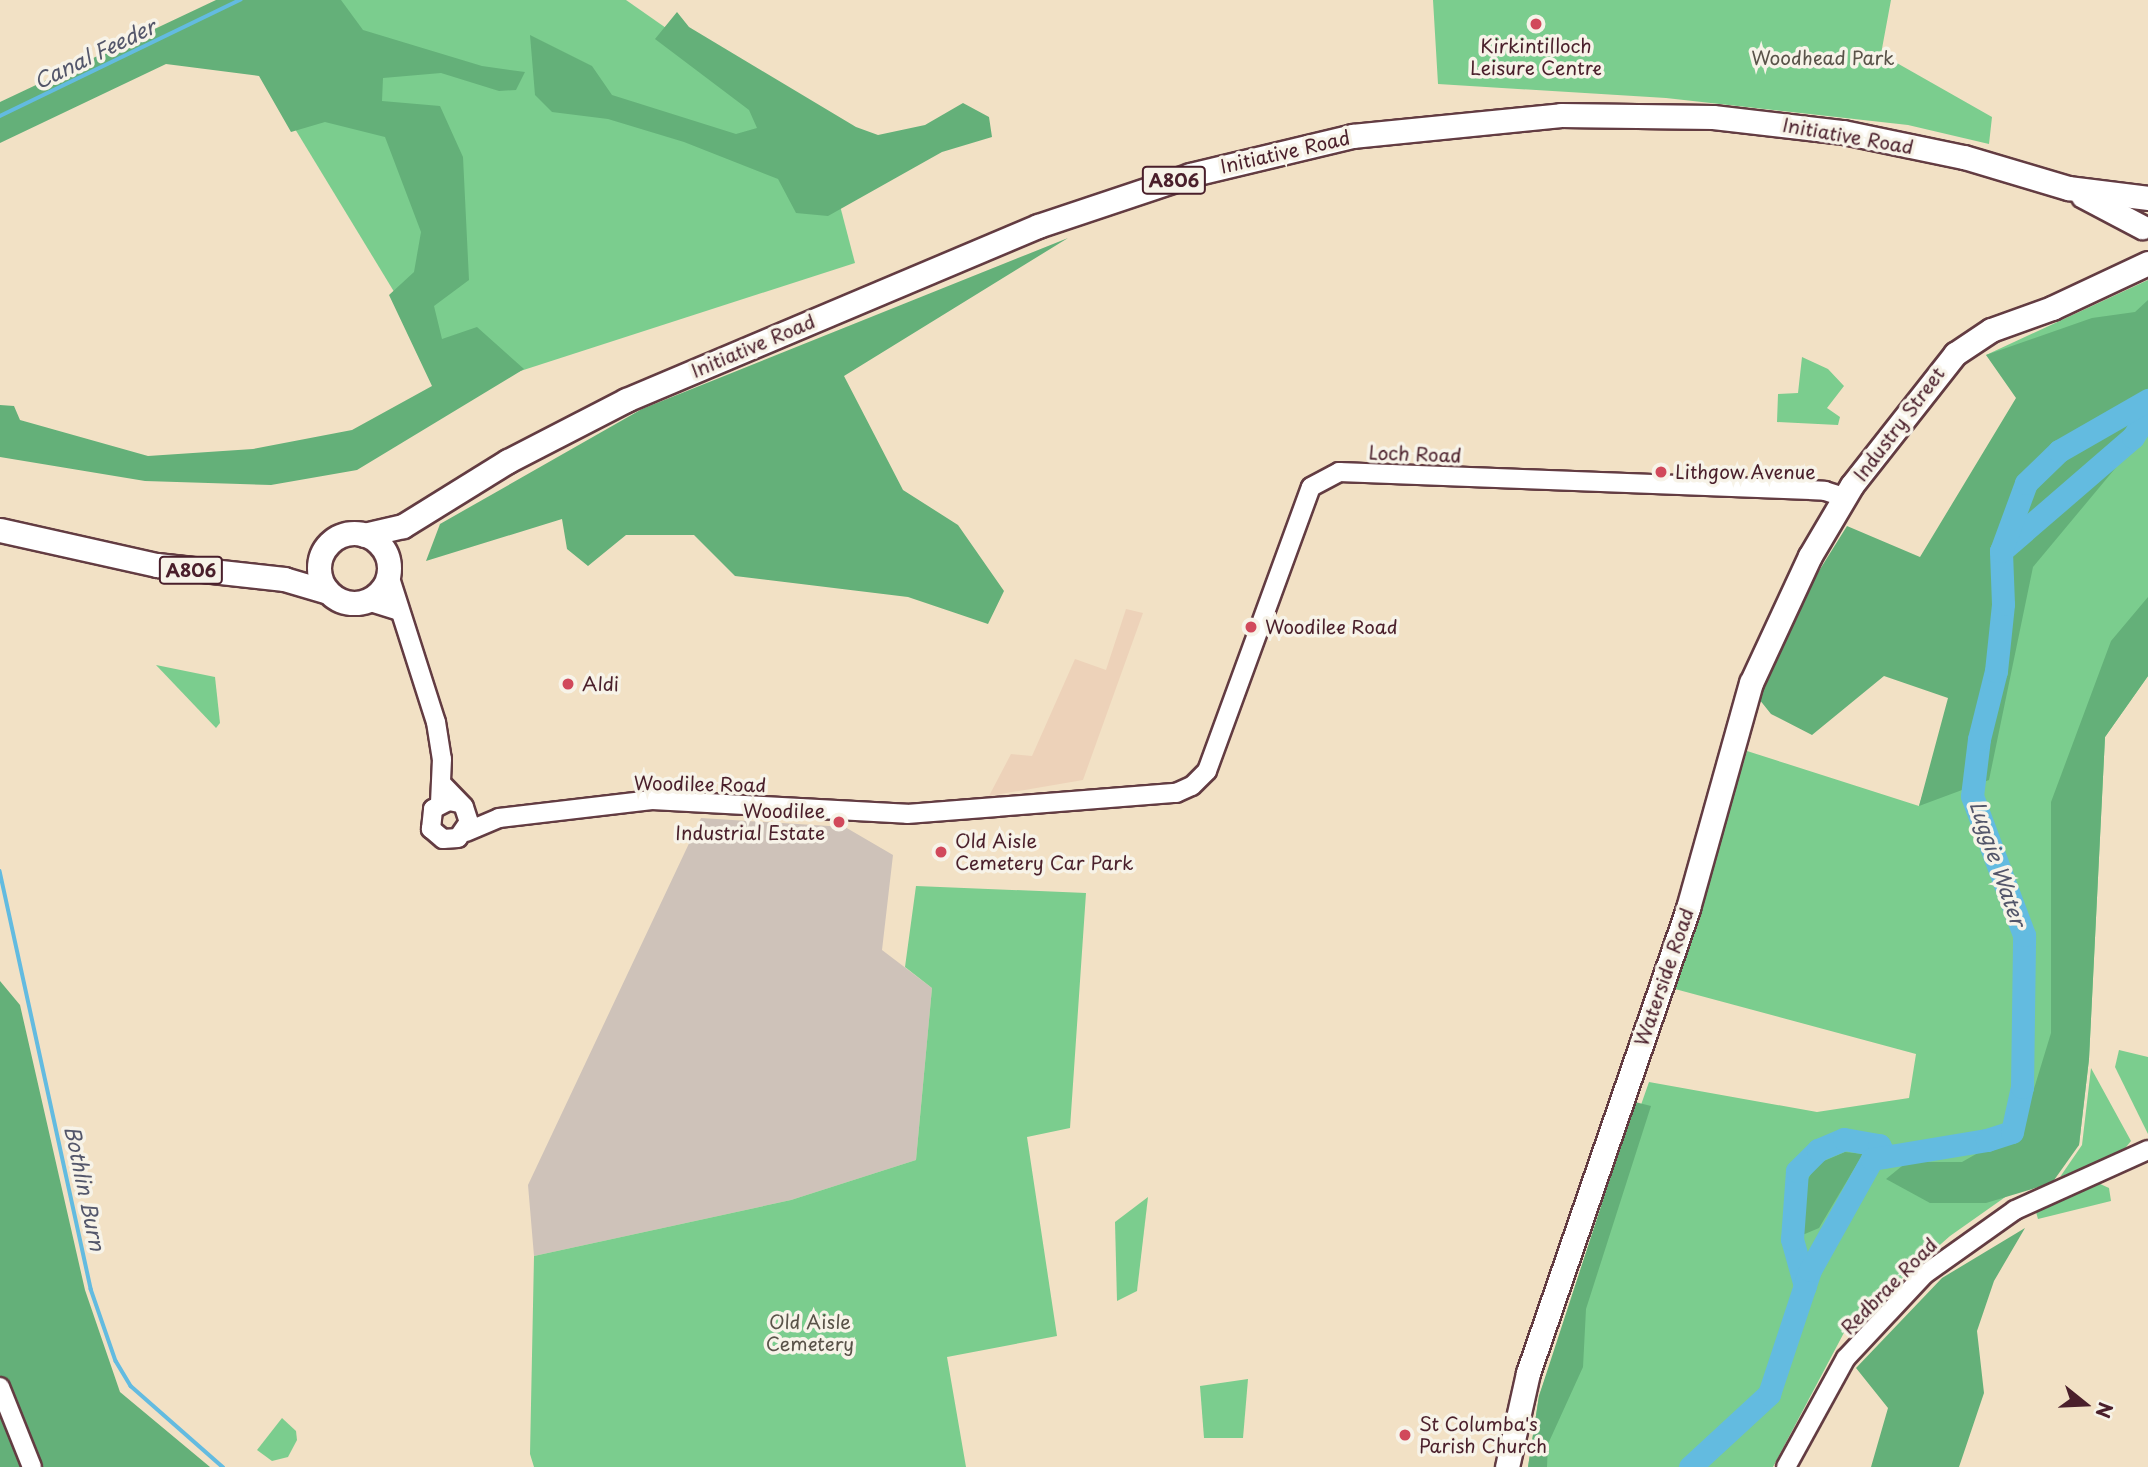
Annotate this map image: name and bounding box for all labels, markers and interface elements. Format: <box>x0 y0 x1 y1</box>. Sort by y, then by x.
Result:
water label: Canal Feeder <box>29 13 159 93</box>
marker: Kirkintilloch Leisure Centre <box>1528 16 1544 32</box>
place label: Kirkintilloch Leisure Centre <box>1469 35 1603 79</box>
park label: Woodhead Park <box>1752 47 1894 69</box>
street label: Initiative Road <box>1781 113 1915 159</box>
street label: Initiative Road <box>1218 126 1352 178</box>
road number: A806 <box>1141 166 1207 195</box>
street label: Initiative Road <box>688 310 818 382</box>
street label: Industry Street <box>1848 362 1950 486</box>
street label: Loch Road <box>1368 441 1462 467</box>
place label: Lithgow Avenue <box>1675 461 1816 483</box>
marker: Lithgow Avenue <box>1653 464 1669 480</box>
road number: A806 <box>158 556 224 584</box>
place label: Woodilee Road <box>1265 616 1399 638</box>
marker: Woodilee Road <box>1243 619 1259 635</box>
place label: Aldi <box>582 673 619 695</box>
marker: Aldi <box>560 676 576 692</box>
street label: Woodilee Road <box>633 771 767 797</box>
water label: Luggie Water <box>1965 796 2033 930</box>
place label: Woodilee Industrial Estate <box>675 800 825 844</box>
marker: Woodilee Industrial Estate <box>831 814 847 830</box>
place label: Old Aisle Cemetery Car Park <box>955 830 1133 874</box>
marker: Old Aisle Cemetery Car Park <box>933 844 949 860</box>
street label: Waterside Road <box>1630 905 1698 1049</box>
water label: Bothlin Burn <box>60 1123 112 1253</box>
street label: Redbrae Road <box>1836 1233 1942 1339</box>
park label: Old Aisle Cemetery <box>766 1311 854 1355</box>
north arrow <box>2050 1369 2120 1439</box>
text: N <box>2089 1399 2121 1422</box>
place label: St Columba's Parish Church <box>1419 1413 1547 1457</box>
marker: St Columba's Parish Church <box>1397 1427 1413 1443</box>

